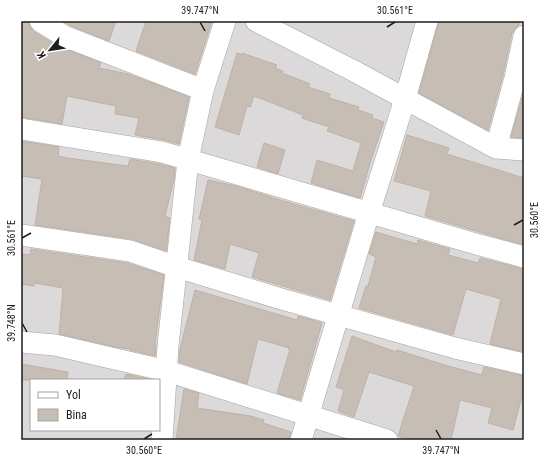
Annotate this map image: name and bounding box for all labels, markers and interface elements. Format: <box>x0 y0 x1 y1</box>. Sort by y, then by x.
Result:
text: 39.747°N <box>181 5 219 16</box>
text: 30.561°E <box>377 5 413 16</box>
north arrow <box>30 30 70 70</box>
text: K <box>34 48 49 61</box>
text: 30.560°E <box>529 202 540 238</box>
text: 30.561°E <box>6 220 17 256</box>
text: 39.748°N <box>6 304 17 342</box>
legend <box>30 379 160 431</box>
text: Yol <box>66 388 81 402</box>
text: Bina <box>66 408 87 422</box>
text: 30.560°E <box>126 445 162 456</box>
text: 39.747°N <box>422 445 460 456</box>

